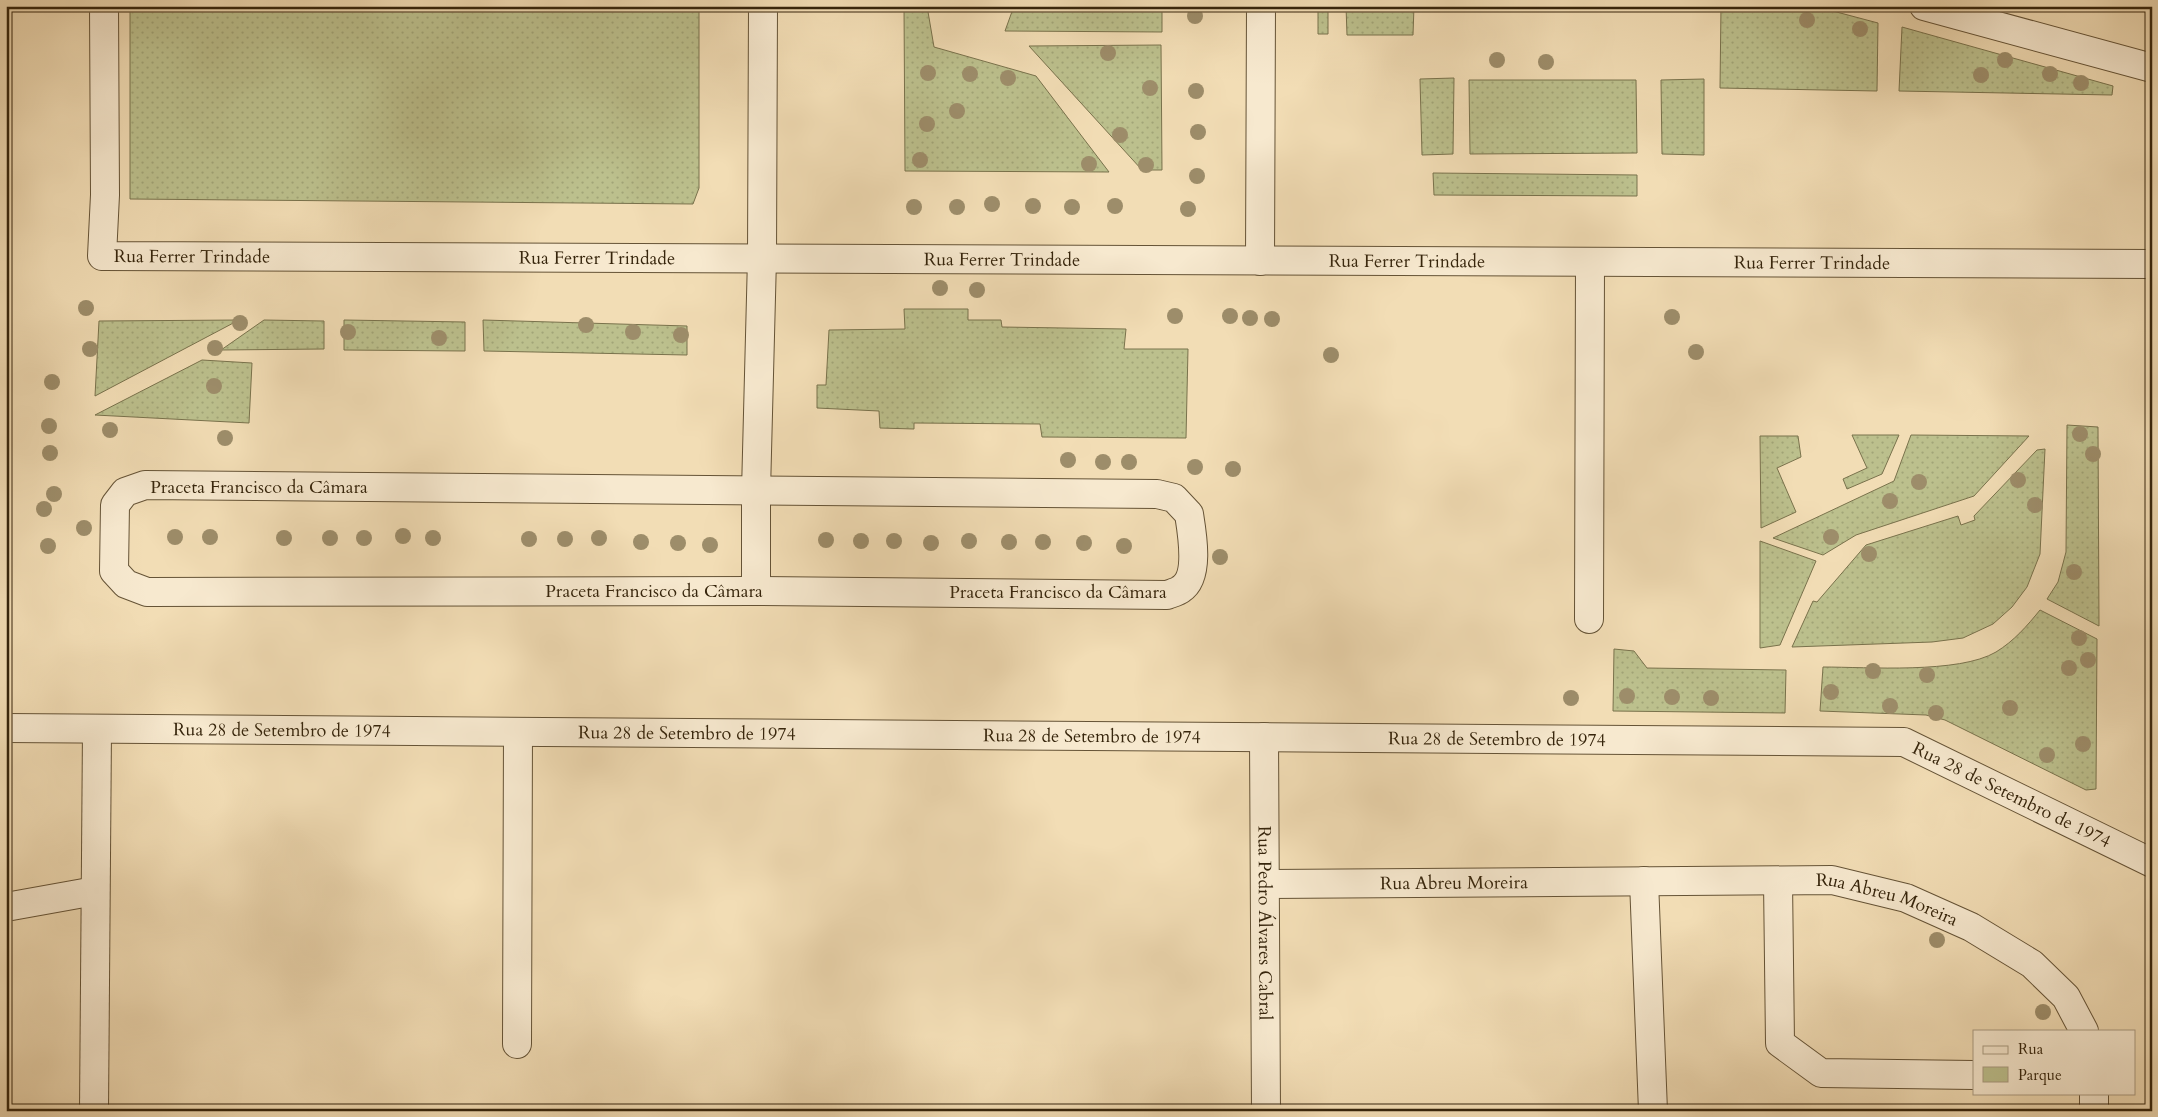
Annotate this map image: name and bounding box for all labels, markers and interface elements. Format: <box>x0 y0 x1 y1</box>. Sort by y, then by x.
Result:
street label: Rua Ferrer Trindade <box>114 244 270 269</box>
street label: Rua Ferrer Trindade <box>519 245 675 271</box>
street label: Rua Ferrer Trindade <box>924 247 1080 272</box>
street label: Rua Ferrer Trindade <box>1329 248 1485 274</box>
street label: Rua Ferrer Trindade <box>1734 250 1890 275</box>
street label: Praceta Francisco da Câmara <box>150 475 368 500</box>
street label: Praceta Francisco da Câmara <box>545 579 763 604</box>
street label: Praceta Francisco da Câmara <box>949 580 1167 605</box>
street label: Rua 28 de Setembro de 1974 <box>173 717 391 743</box>
street label: Rua 28 de Setembro de 1974 <box>578 720 796 746</box>
street label: Rua 28 de Setembro de 1974 <box>983 723 1201 749</box>
street label: Rua 28 de Setembro de 1974 <box>1388 726 1606 752</box>
street label: Rua 28 de Setembro de 1974 <box>1909 736 2115 854</box>
street label: Rua Pedro Álvares Cabral <box>1252 826 1278 1021</box>
street label: Rua Abreu Moreira <box>1816 867 1962 932</box>
street label: Rua Abreu Moreira <box>1380 870 1528 896</box>
legend <box>1973 1030 2136 1094</box>
text: Rua <box>2018 1039 2044 1059</box>
text: Parque <box>2018 1065 2062 1085</box>

